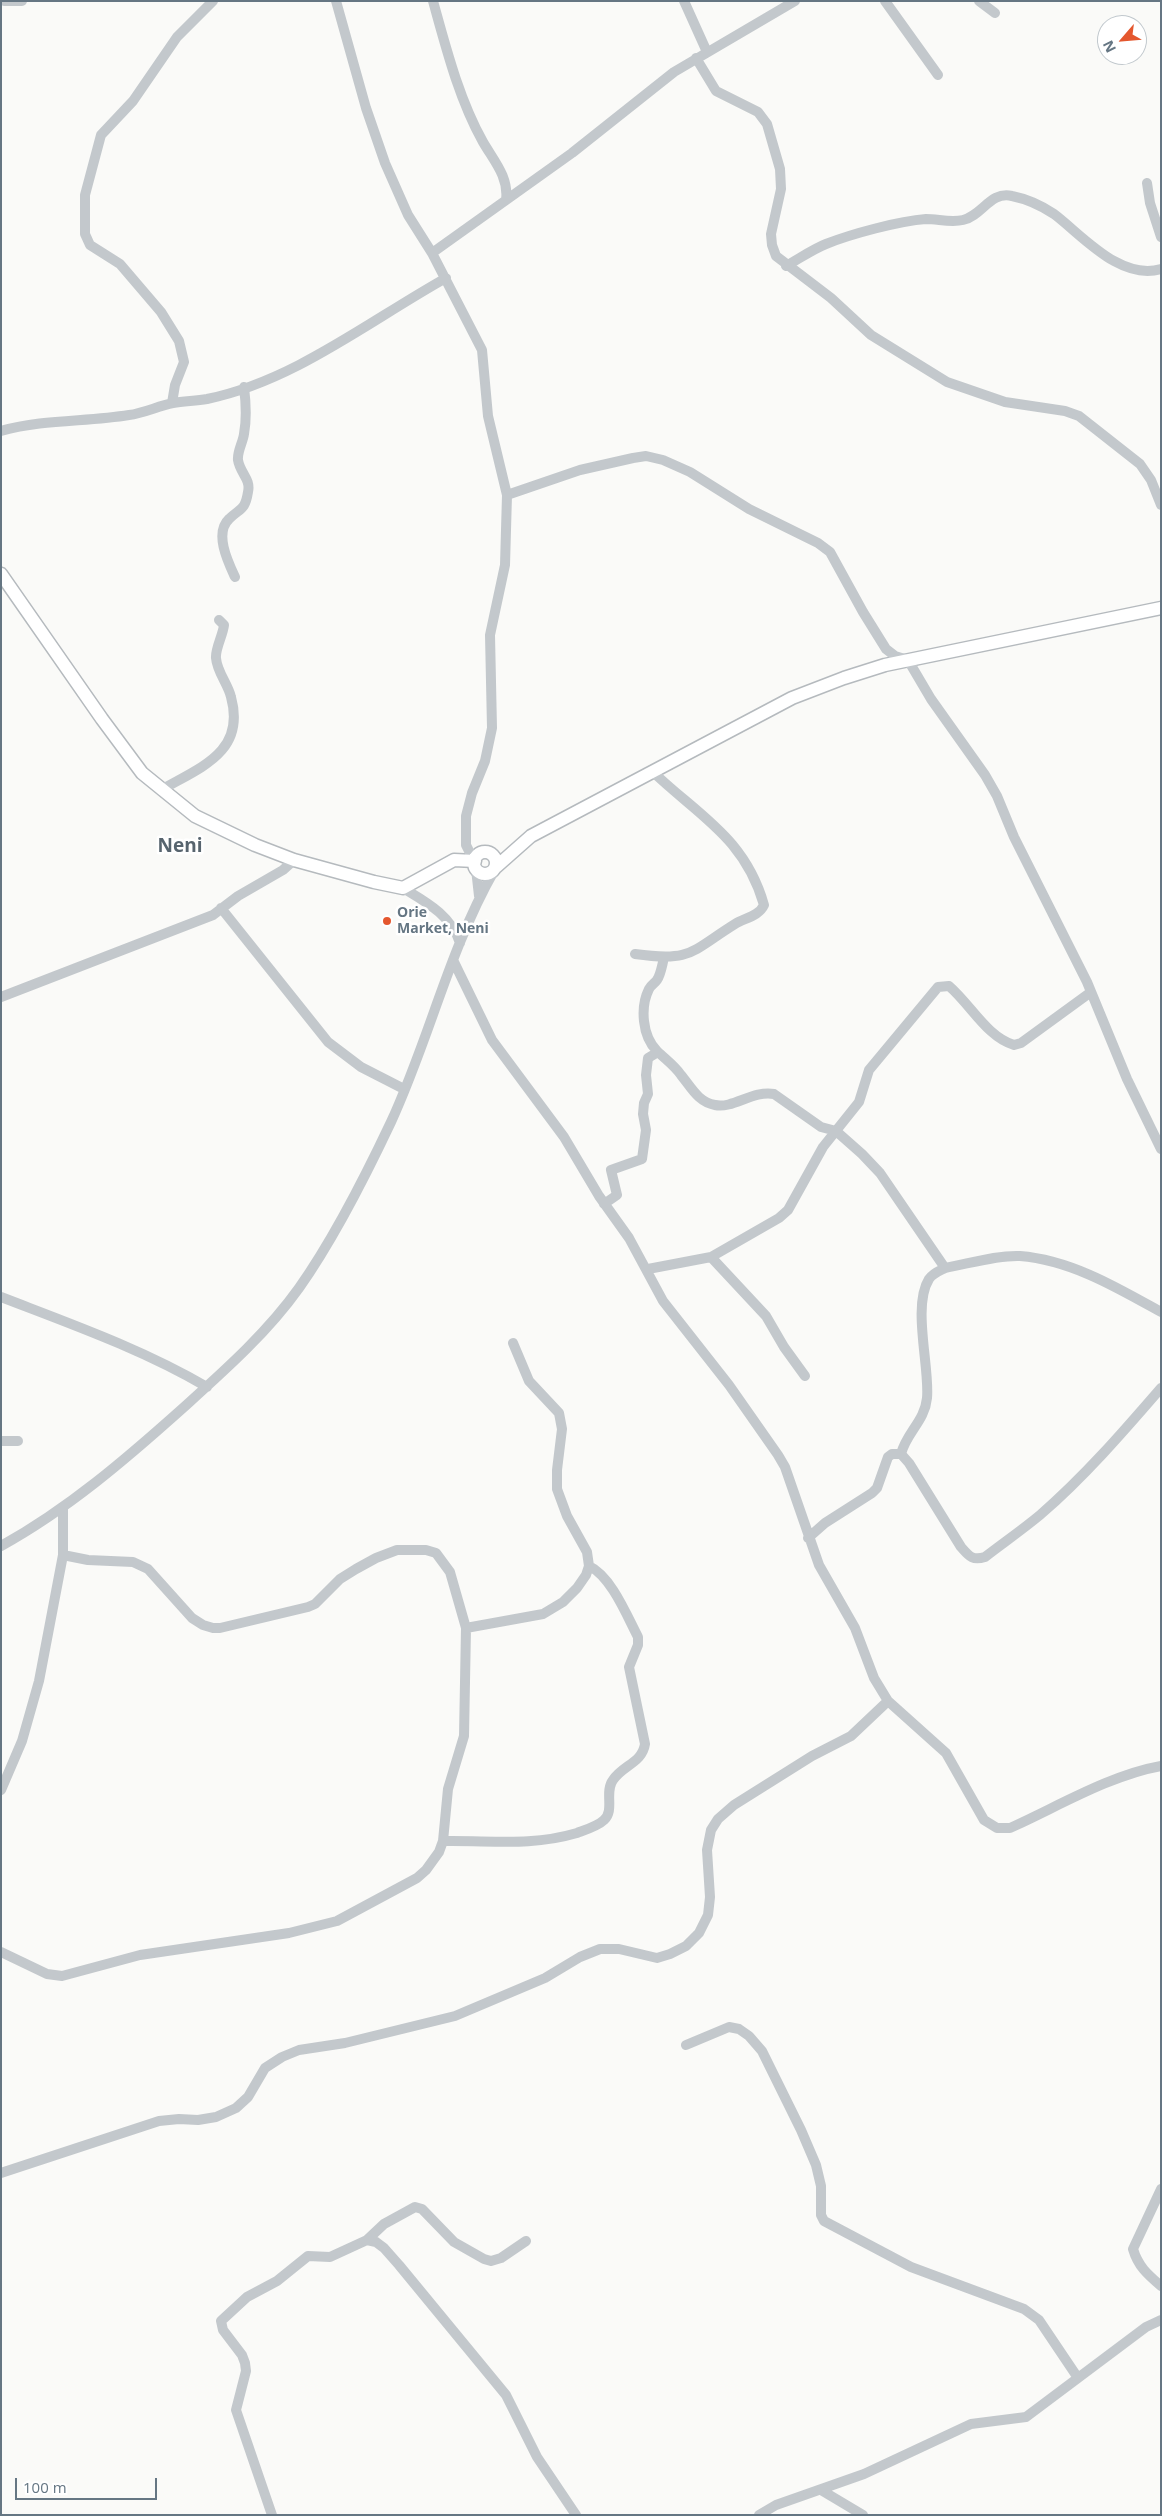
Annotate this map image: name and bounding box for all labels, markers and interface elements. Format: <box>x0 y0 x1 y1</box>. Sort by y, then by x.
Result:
north arrow <box>1097 15 1147 65</box>
text: N <box>1098 37 1120 56</box>
district label: Neni <box>158 836 202 858</box>
place label: Orie Market, Neni <box>397 905 489 938</box>
marker: Orie Market, Neni <box>381 915 393 927</box>
scale bar <box>18 2468 160 2500</box>
text: 100 m <box>23 2477 67 2497</box>

